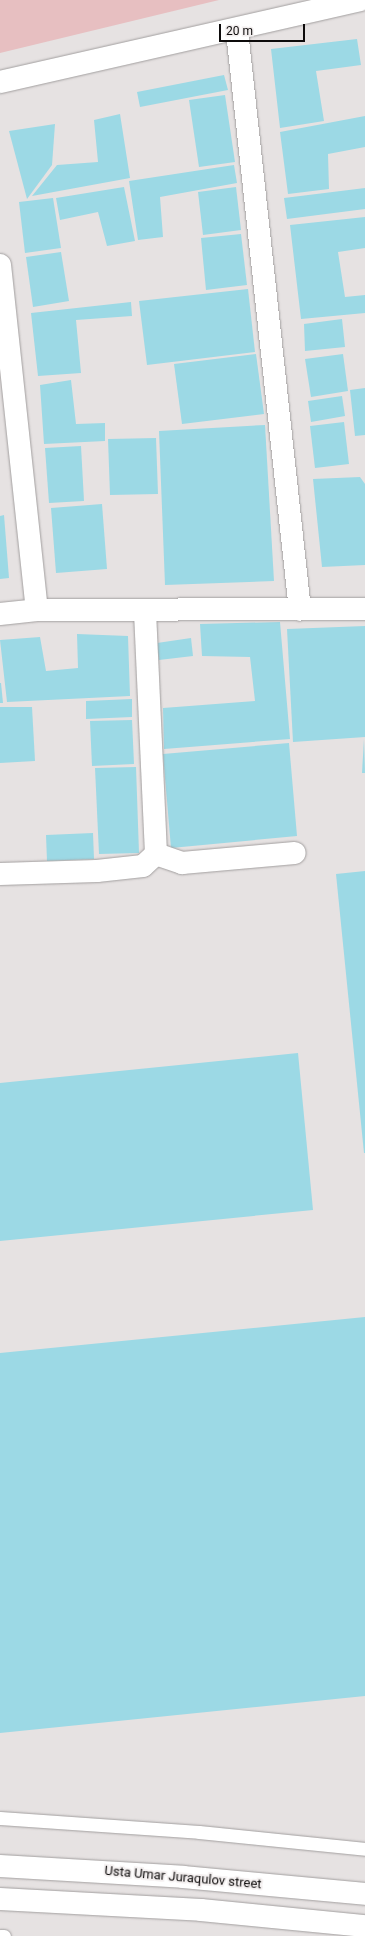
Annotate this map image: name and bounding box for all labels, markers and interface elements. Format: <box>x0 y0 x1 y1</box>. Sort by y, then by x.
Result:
scale bar <box>221 16 307 42</box>
text: 20 m <box>226 24 253 38</box>
street label: Usta Umar Juraqulov street <box>104 1863 262 1893</box>

